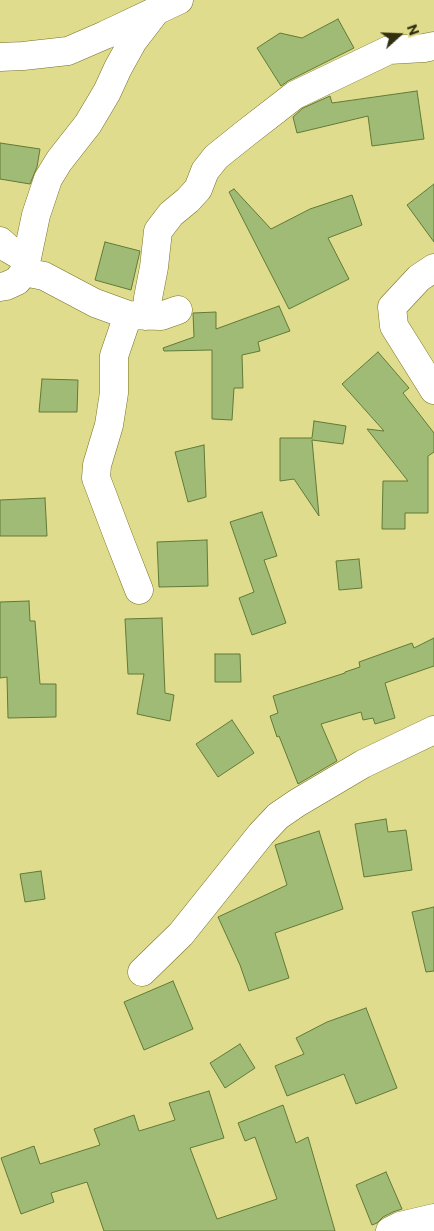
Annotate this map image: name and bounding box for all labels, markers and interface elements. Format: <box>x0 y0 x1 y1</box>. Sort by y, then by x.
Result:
north arrow <box>374 10 424 60</box>
text: N <box>404 22 423 38</box>

